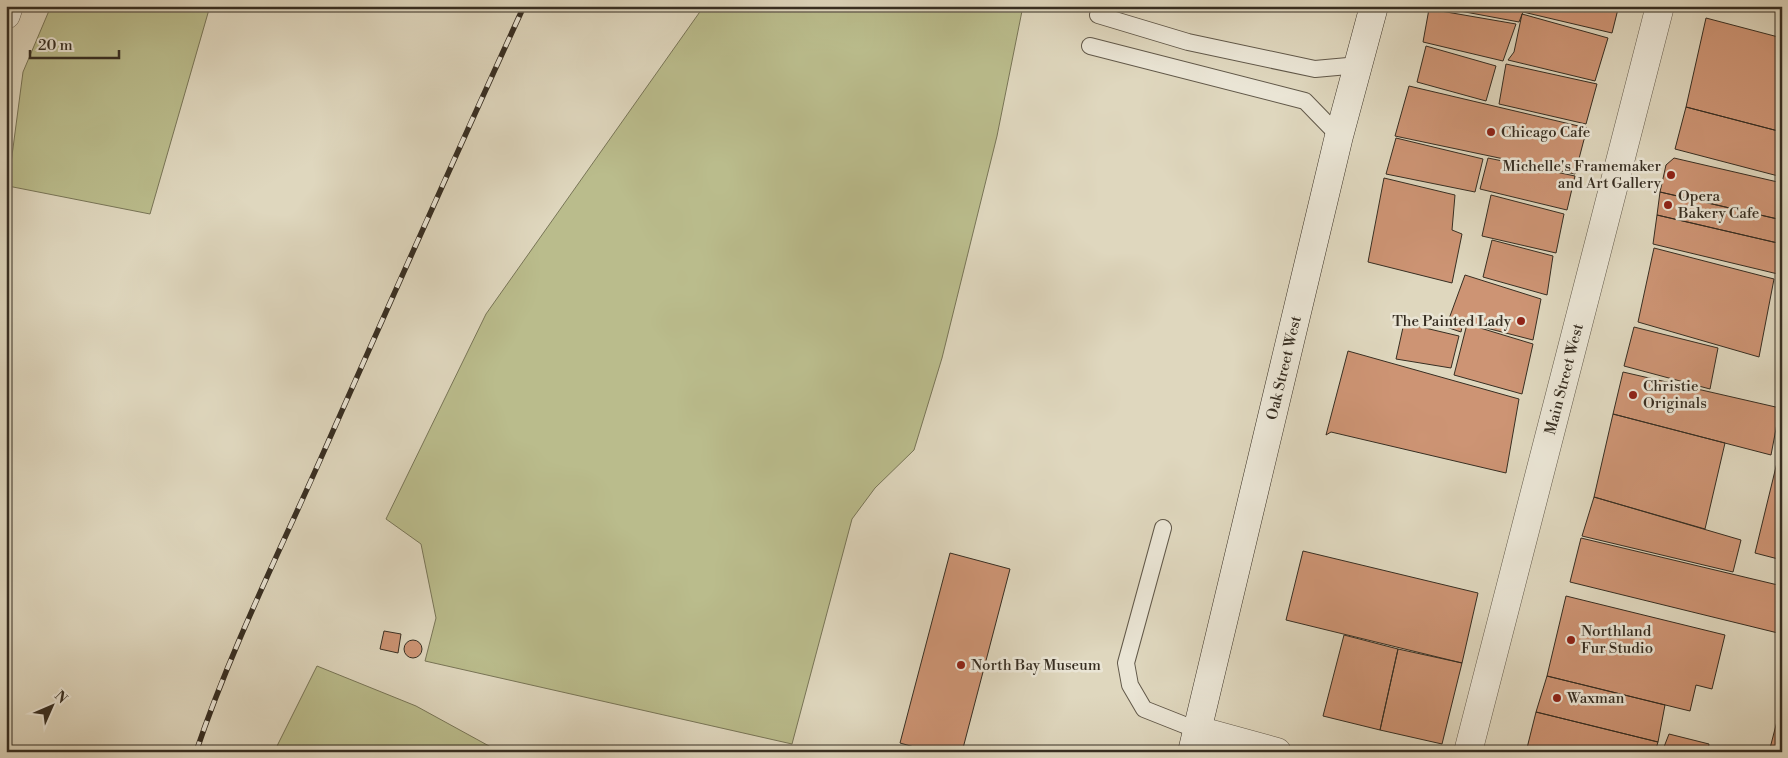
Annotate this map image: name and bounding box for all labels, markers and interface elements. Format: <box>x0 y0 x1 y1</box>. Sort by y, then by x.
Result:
scale bar <box>30 28 119 60</box>
text: 20 m <box>38 36 73 55</box>
place label: Chicago Cafe <box>1501 123 1590 142</box>
marker: Chicago Cafe <box>1485 126 1497 138</box>
place label: Michelle's Framemaker and Art Gallery <box>1502 157 1662 193</box>
marker: Michelle's Framemaker and Art Gallery <box>1665 169 1677 181</box>
place label: Opera Bakery Cafe <box>1677 187 1759 223</box>
marker: Opera Bakery Cafe <box>1662 199 1674 211</box>
place label: The Painted Lady <box>1392 312 1512 331</box>
street label: Oak Street West <box>1263 313 1306 422</box>
marker: The Painted Lady <box>1515 315 1527 327</box>
street label: Main Street West <box>1541 321 1588 437</box>
place label: Christie Originals <box>1643 377 1707 413</box>
marker: Christie Originals <box>1627 389 1639 401</box>
place label: Northland Fur Studio <box>1581 622 1653 658</box>
marker: Northland Fur Studio <box>1565 634 1577 646</box>
place label: North Bay Museum <box>971 656 1101 675</box>
marker: North Bay Museum <box>955 659 967 671</box>
north arrow <box>28 680 78 730</box>
text: N <box>50 687 71 708</box>
place label: Waxman <box>1566 689 1625 708</box>
marker: Waxman <box>1551 692 1563 704</box>

